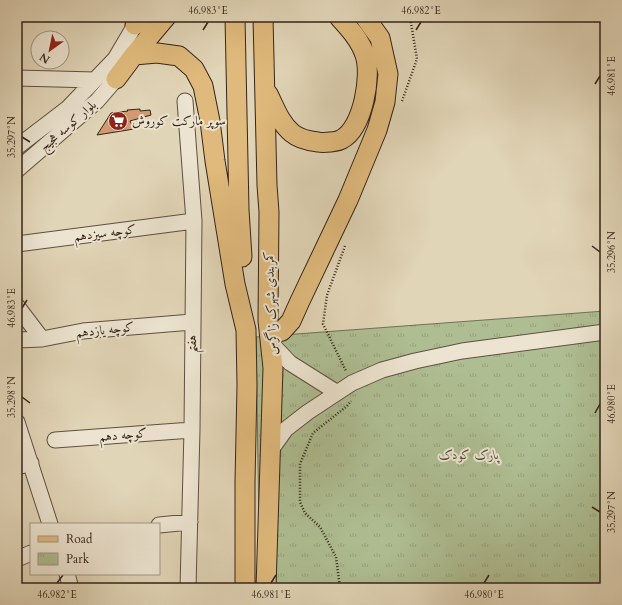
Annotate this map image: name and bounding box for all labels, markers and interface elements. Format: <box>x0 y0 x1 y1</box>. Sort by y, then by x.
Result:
text: 46.983°E <box>188 4 228 18</box>
text: 46.982°E <box>401 4 441 18</box>
north arrow <box>30 30 70 70</box>
text: N <box>36 49 53 67</box>
text: 46.981°E <box>605 56 619 96</box>
street label: بلوار کوسه هجیج <box>36 96 102 157</box>
supermarket icon: سوپر مارکت کوروش <box>107 110 129 132</box>
place label: سوپر مارکت کوروش <box>132 112 226 130</box>
text: 35.297°N <box>5 116 19 158</box>
street label: کوچه سیزدهم <box>73 220 137 249</box>
text: 35.296°N <box>605 231 619 273</box>
street label: کمربندی شهرک زاگرس <box>260 251 282 355</box>
text: 46.983°E <box>5 288 19 328</box>
street label: کوچه یازدهم <box>75 318 135 345</box>
street label: هفتم <box>183 335 205 353</box>
text: 35.298°N <box>5 376 19 418</box>
text: 46.980°E <box>605 384 619 424</box>
street label: کوچه دهم <box>98 424 148 449</box>
park label: پارک کودک <box>439 446 501 464</box>
text: 35.297°N <box>605 491 619 533</box>
legend <box>30 523 160 575</box>
text: Road <box>66 531 93 547</box>
text: Park <box>66 551 90 567</box>
text: 46.982°E <box>37 588 77 602</box>
text: 46.981°E <box>251 588 291 602</box>
text: 46.980°E <box>464 588 504 602</box>

